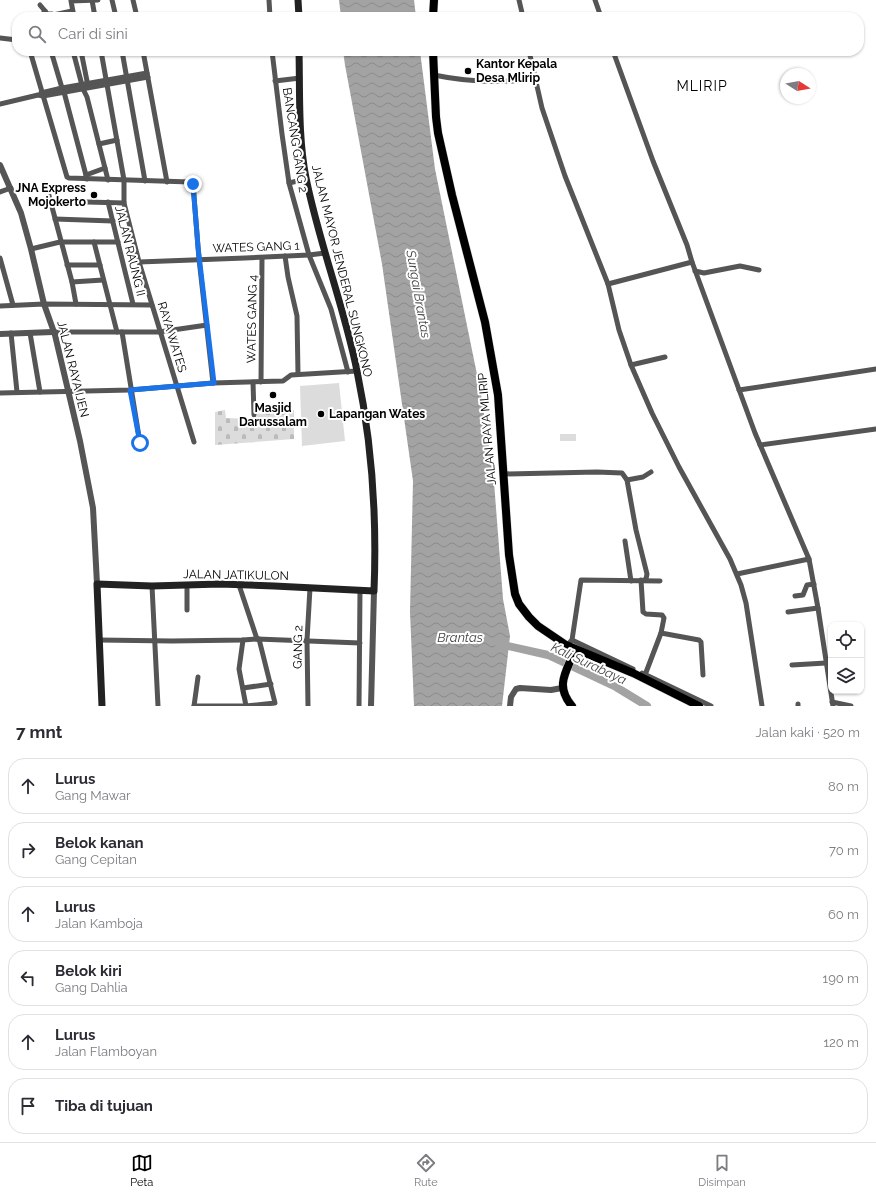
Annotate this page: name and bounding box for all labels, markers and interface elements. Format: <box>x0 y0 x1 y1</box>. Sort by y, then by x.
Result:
search box <box>12 12 864 56</box>
icon: search <box>26 23 48 45</box>
text: Cari di sini <box>58 25 128 43</box>
place label: Kantor Kepala Desa Mlirip <box>476 57 557 85</box>
marker: Kantor Kepala Desa Mlirip <box>463 66 473 76</box>
north arrow <box>780 68 816 104</box>
district label: MLIRIP <box>676 78 728 94</box>
street label: BANCANG GANG 2 <box>280 86 310 194</box>
street label: JALAN MAYOR JENDERAL SUNGKONO <box>309 163 375 379</box>
route end <box>184 175 202 193</box>
place label: JNA Express Mojokerto <box>16 181 86 209</box>
marker: JNA Express Mojokerto <box>89 190 99 200</box>
street label: JALAN RAUNG II <box>112 204 148 298</box>
street label: WATES GANG 1 <box>212 238 300 256</box>
water label: Sungai Brantas <box>403 248 434 339</box>
street label: WATES GANG 4 <box>244 274 260 363</box>
street label: RAYA WATES <box>155 300 189 374</box>
street label: JALAN RAYA IJEN <box>54 319 92 419</box>
street label: JALAN RAYA MLIRIP <box>475 372 499 486</box>
marker: Masjid Darussalam <box>268 390 278 400</box>
place label: Masjid Darussalam <box>239 401 307 429</box>
place label: Lapangan Wates <box>329 407 425 421</box>
marker: Lapangan Wates <box>316 409 326 419</box>
route start <box>131 434 149 452</box>
street label: JALAN JATIKULON <box>183 567 289 583</box>
map controls <box>828 622 864 694</box>
button: locate <box>828 622 864 658</box>
street label: GANG 2 <box>291 625 305 669</box>
water label: Brantas <box>437 630 483 645</box>
water label: Kali Surabaya <box>549 639 629 688</box>
button: layers <box>828 658 864 694</box>
text: 7 mnt <box>16 722 62 742</box>
text: Jalan kaki · 520 m <box>755 725 860 740</box>
text: Lurus <box>55 770 96 788</box>
icon: ahead <box>17 775 39 797</box>
text: 80 m <box>828 779 859 794</box>
text: Gang Mawar <box>55 788 131 803</box>
text: Belok kanan <box>55 834 144 852</box>
icon: right <box>17 839 39 861</box>
text: 70 m <box>829 843 859 858</box>
text: Gang Cepitan <box>55 852 137 867</box>
text: Lurus <box>55 898 96 916</box>
icon: ahead <box>17 903 39 925</box>
text: 60 m <box>828 907 859 922</box>
text: Jalan Kamboja <box>55 916 143 931</box>
text: Belok kiri <box>55 962 122 980</box>
icon: left <box>17 967 39 989</box>
text: 190 m <box>823 971 859 986</box>
text: Gang Dahlia <box>55 980 128 995</box>
text: Lurus <box>55 1026 96 1044</box>
icon: ahead <box>17 1031 39 1053</box>
text: 120 m <box>823 1035 859 1050</box>
text: Jalan Flamboyan <box>55 1044 157 1059</box>
icon: arrive <box>17 1095 39 1117</box>
text: Tiba di tujuan <box>55 1097 153 1115</box>
tab: Peta <box>130 1152 153 1189</box>
tab: Rute <box>414 1152 438 1189</box>
tab: Disimpan <box>698 1152 746 1189</box>

